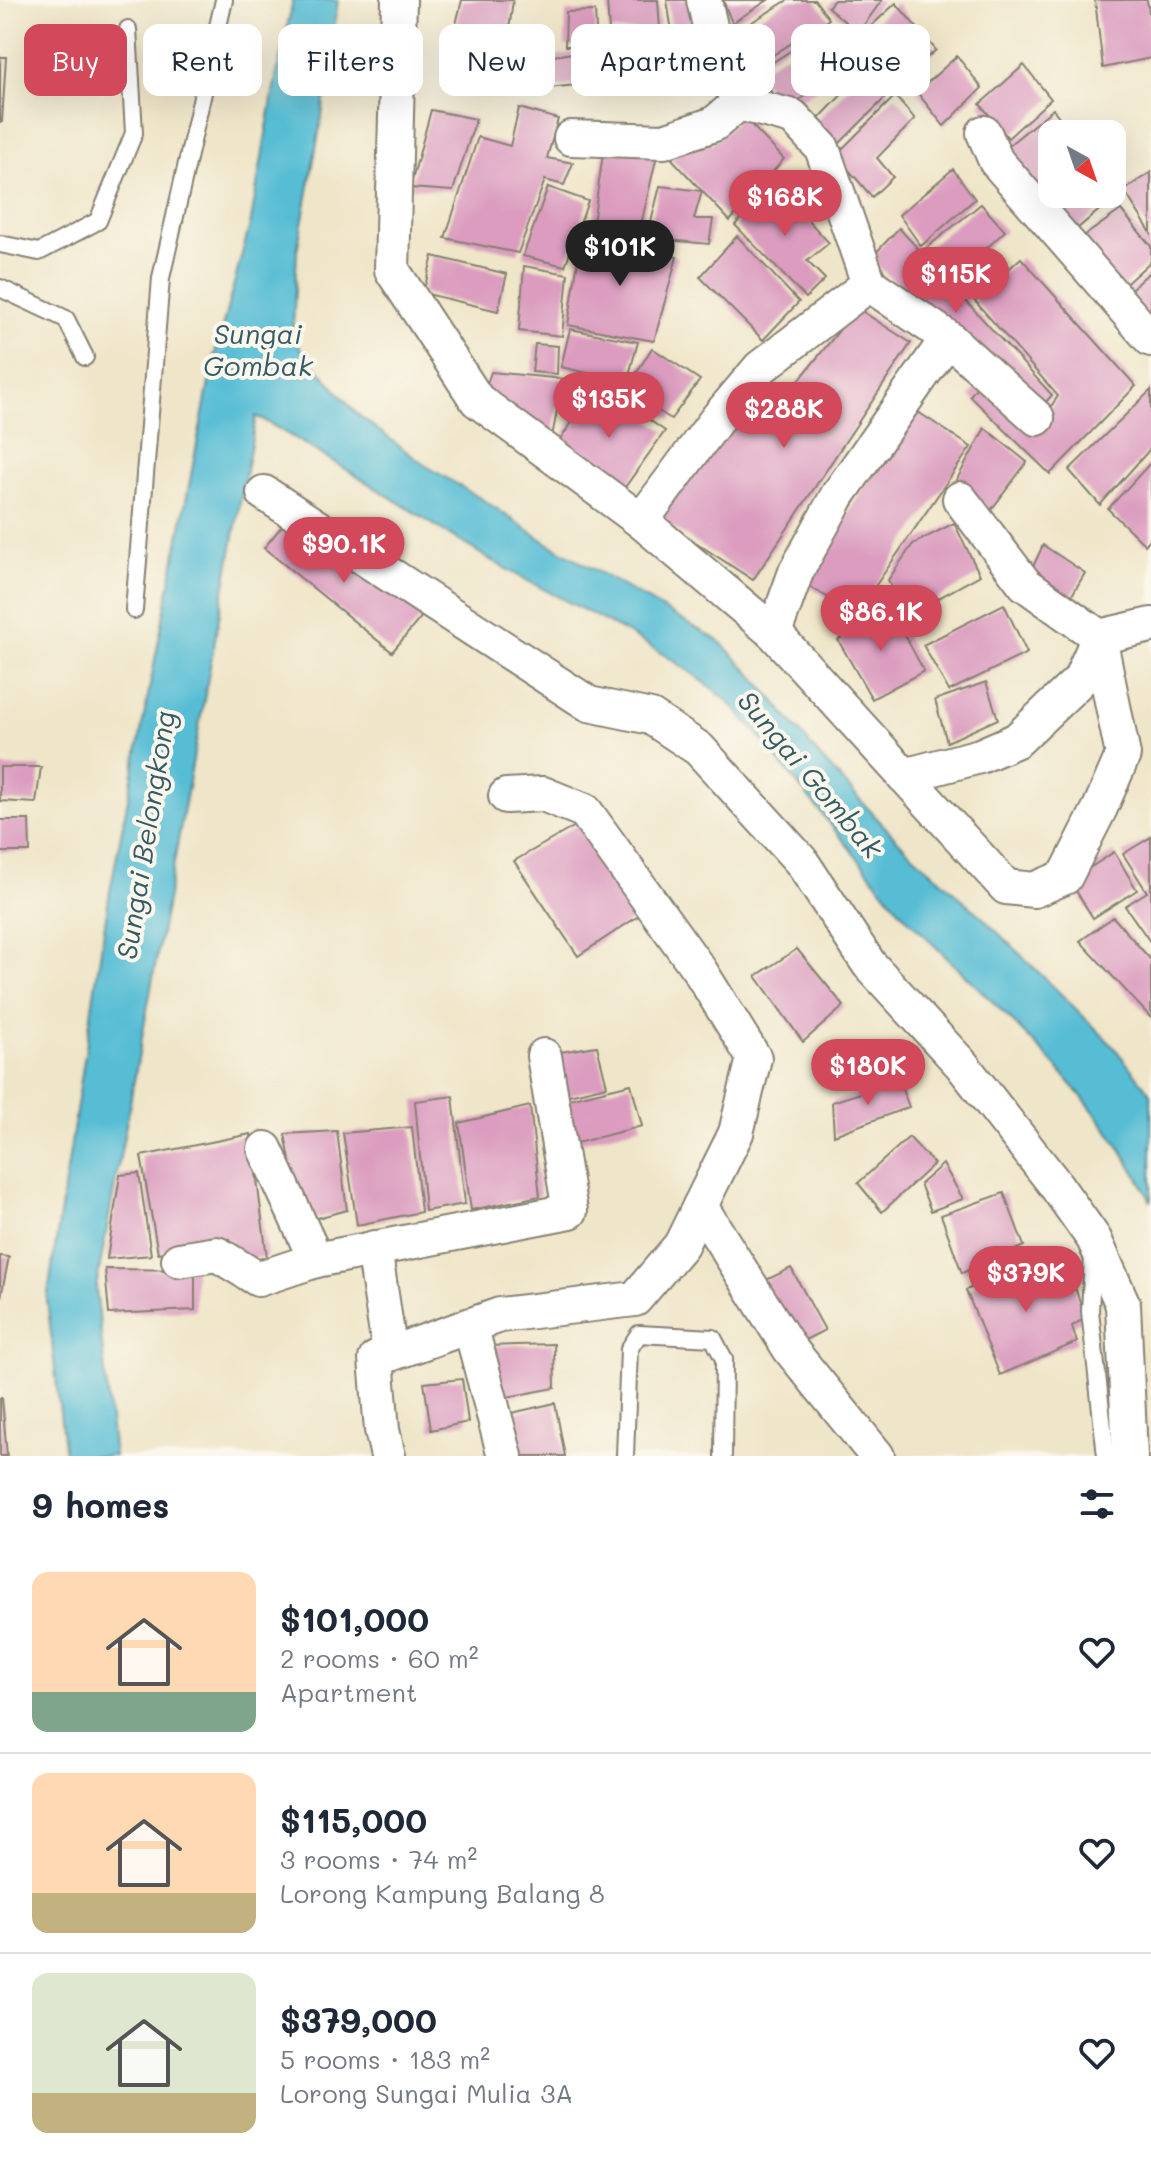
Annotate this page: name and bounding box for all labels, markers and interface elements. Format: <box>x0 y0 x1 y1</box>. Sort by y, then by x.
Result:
chip: Buy <box>24 24 127 96</box>
chip: Rent <box>143 24 262 96</box>
chip: Filters <box>278 24 423 96</box>
chip: New <box>439 24 555 96</box>
chip: Apartment <box>571 24 775 96</box>
chip: House <box>791 24 930 96</box>
north arrow <box>1038 120 1126 208</box>
map controls <box>1038 120 1126 208</box>
pin: $168K <box>729 170 841 238</box>
text: $168K <box>747 179 823 213</box>
pin: $101K <box>564 220 676 288</box>
text: $101K <box>584 229 656 263</box>
pin: $115K <box>900 247 1012 315</box>
text: $115K <box>920 256 992 290</box>
water label: Sungai Gombak <box>203 315 314 383</box>
pin: $135K <box>553 372 665 440</box>
text: $135K <box>571 381 647 415</box>
pin: $288K <box>728 382 840 450</box>
text: $288K <box>744 391 824 425</box>
pin: $90.1K <box>279 517 409 585</box>
text: $90.1K <box>301 526 387 560</box>
pin: $86.1K <box>816 585 946 653</box>
text: $86.1K <box>839 594 923 628</box>
water label: Sungai Gombak <box>730 683 892 866</box>
water label: Sungai Belongkong <box>108 708 182 962</box>
pin: $180K <box>812 1039 924 1107</box>
text: $180K <box>829 1048 907 1082</box>
pin: $379K <box>970 1246 1082 1314</box>
text: $379K <box>987 1255 1065 1289</box>
text: 9 homes <box>32 1482 169 1527</box>
icon: filters <box>1075 1482 1119 1526</box>
text: $101,000 <box>280 1596 429 1641</box>
icon: home <box>96 1604 192 1700</box>
icon: heart <box>1075 1630 1119 1674</box>
text: 2 rooms · 60 m² <box>280 1641 479 1675</box>
text: Apartment <box>280 1675 417 1709</box>
text: $115,000 <box>280 1797 427 1842</box>
icon: home <box>96 1805 192 1901</box>
icon: heart <box>1075 1831 1119 1875</box>
text: 3 rooms · 74 m² <box>280 1842 477 1876</box>
text: Lorong Kampung Balang 8 <box>280 1876 605 1910</box>
text: $379,000 <box>280 1997 437 2042</box>
icon: home <box>96 2005 192 2101</box>
icon: heart <box>1075 2031 1119 2075</box>
text: 5 rooms · 183 m² <box>280 2042 490 2076</box>
text: Lorong Sungai Mulia 3A <box>280 2076 573 2110</box>

